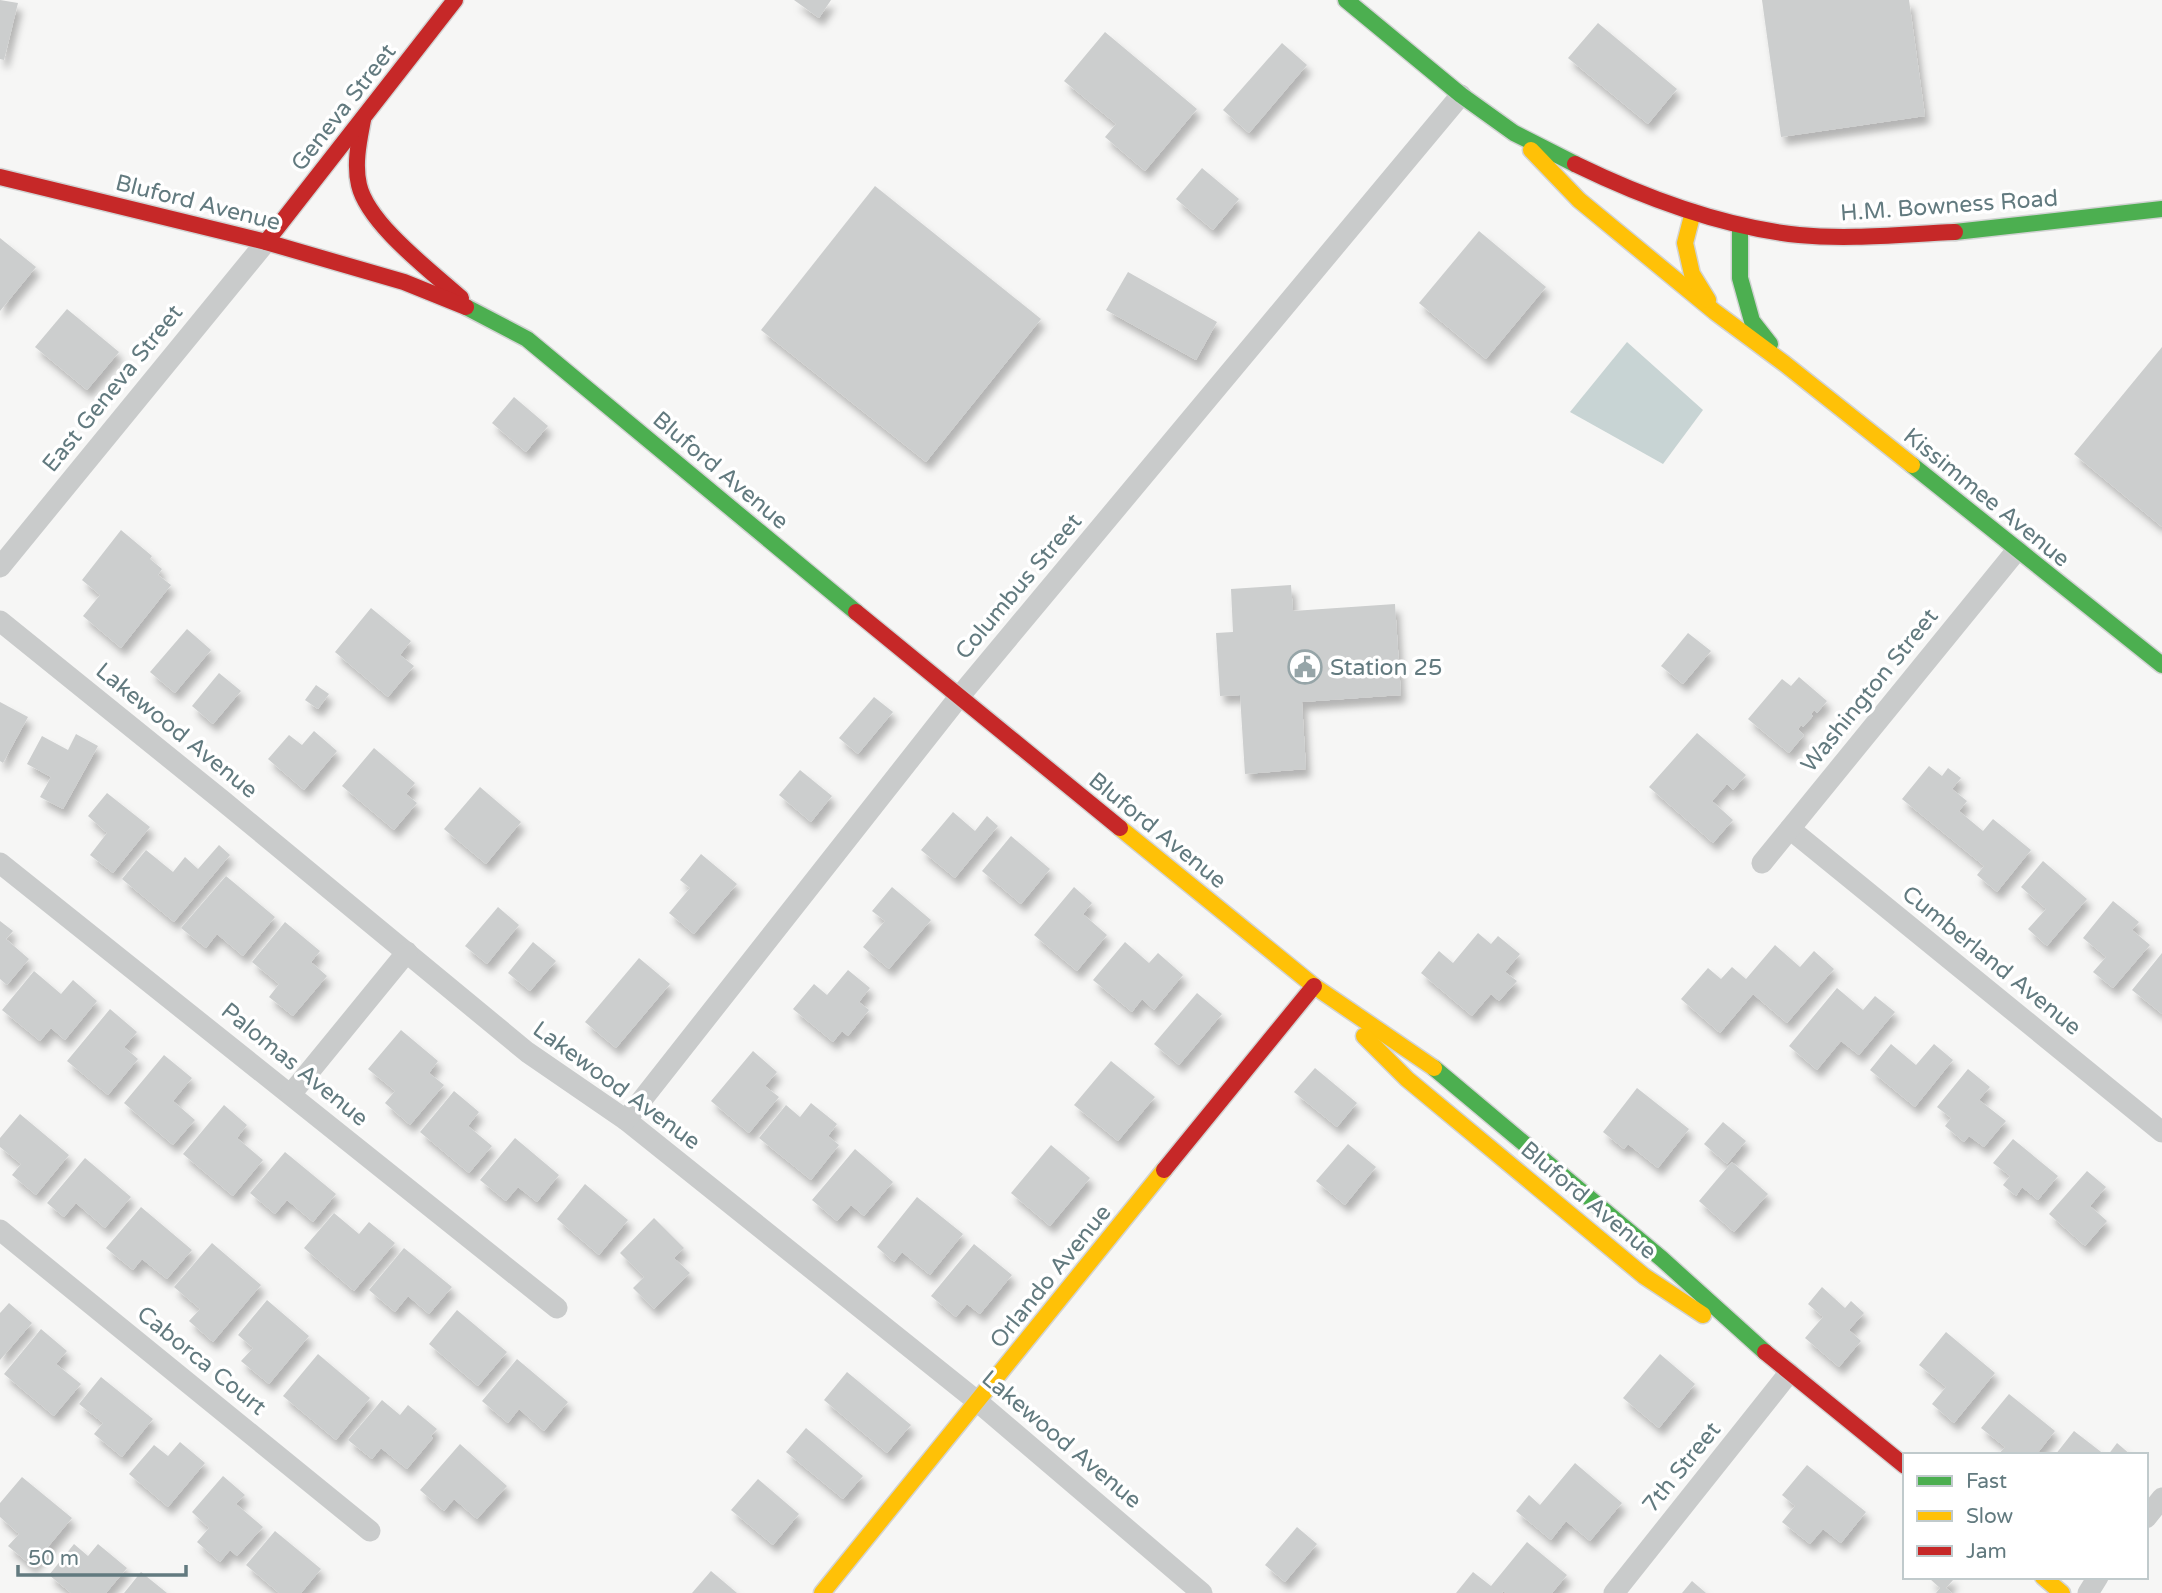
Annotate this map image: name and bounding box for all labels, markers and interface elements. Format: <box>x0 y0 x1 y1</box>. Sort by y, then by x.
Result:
street label: Geneva Street <box>285 38 402 177</box>
street label: Bluford Avenue <box>112 169 283 237</box>
street label: H.M. Bowness Road <box>1839 184 2059 228</box>
street label: East Geneva Street <box>37 299 189 478</box>
street label: Bluford Avenue <box>647 406 794 536</box>
street label: Kissimmee Avenue <box>1898 422 2075 573</box>
street label: Columbus Street <box>950 508 1088 665</box>
street label: Washington Street <box>1795 603 1945 778</box>
public building icon: Station 25 <box>1286 648 1324 686</box>
place label: Station 25 <box>1330 654 1442 682</box>
street label: Lakewood Avenue <box>90 657 263 805</box>
street label: Bluford Avenue <box>1083 767 1232 895</box>
street label: Cumberland Avenue <box>1896 880 2087 1042</box>
street label: Palomas Avenue <box>215 997 373 1133</box>
street label: Lakewood Avenue <box>527 1016 706 1156</box>
street label: Bluford Avenue <box>1515 1136 1662 1266</box>
street label: Orlando Avenue <box>984 1199 1117 1354</box>
street label: Caborca Court <box>131 1300 272 1422</box>
street label: Lakewood Avenue <box>976 1365 1147 1515</box>
street label: 7th Street <box>1637 1416 1727 1519</box>
legend <box>1903 1453 2148 1579</box>
text: Fast <box>1966 1469 2007 1494</box>
text: Slow <box>1966 1504 2014 1529</box>
scale bar <box>18 1534 186 1578</box>
text: Jam <box>1966 1539 2007 1564</box>
text: 50 m <box>28 1546 79 1571</box>

